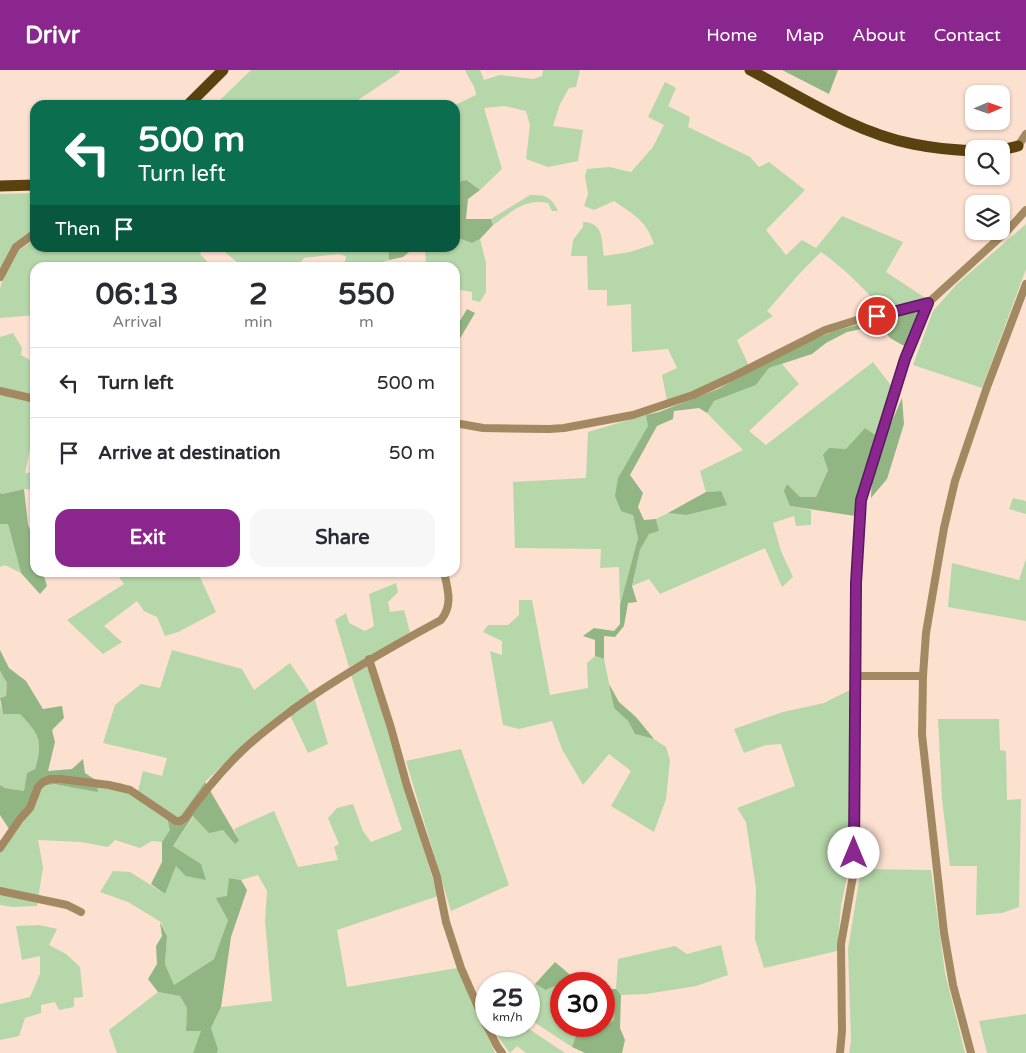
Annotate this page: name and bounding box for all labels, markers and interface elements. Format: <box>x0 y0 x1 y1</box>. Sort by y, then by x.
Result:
text: Drivr <box>25 21 80 50</box>
text: Home <box>706 24 757 46</box>
text: Map <box>785 24 824 46</box>
text: About <box>852 24 906 46</box>
text: Contact <box>934 24 1001 46</box>
north arrow <box>965 85 1010 130</box>
map controls <box>965 85 1010 240</box>
text: 500 m <box>138 119 245 161</box>
icon: left <box>55 120 120 185</box>
button: search <box>965 140 1010 185</box>
text: Turn left <box>138 161 226 187</box>
button: layers <box>965 195 1010 240</box>
icon: arrive <box>110 215 138 243</box>
text: Then <box>55 218 100 240</box>
text: 06:13 <box>95 276 179 313</box>
text: 2 <box>249 276 268 313</box>
text: 550 <box>338 276 395 313</box>
pin <box>856 295 898 337</box>
icon: arrive <box>863 302 891 330</box>
text: Arrival <box>112 312 162 332</box>
text: min <box>244 312 273 332</box>
text: m <box>359 312 374 332</box>
icon: left <box>55 369 83 397</box>
text: Turn left <box>98 372 174 394</box>
text: 500 m <box>377 372 435 394</box>
icon: arrive <box>55 439 83 467</box>
text: Arrive at destination <box>98 442 281 464</box>
text: 50 m <box>389 442 435 464</box>
button: Exit <box>55 509 240 567</box>
button: Share <box>250 509 435 567</box>
position arrow <box>827 826 879 878</box>
speed limit sign: 30 <box>550 972 615 1037</box>
text: 25 <box>492 983 523 1013</box>
text: km/h <box>492 1010 523 1024</box>

